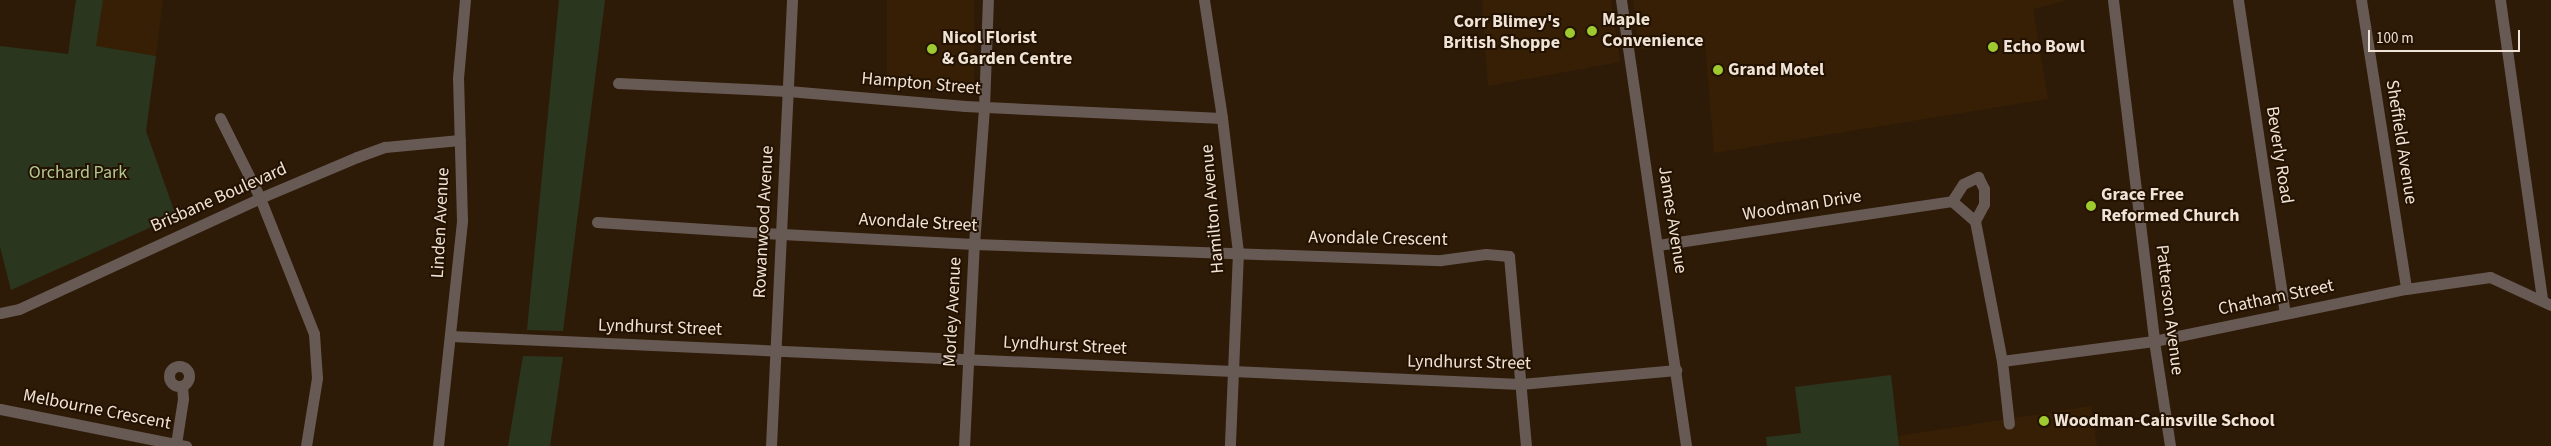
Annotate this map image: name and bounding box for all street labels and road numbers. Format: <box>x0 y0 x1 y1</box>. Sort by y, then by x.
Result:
street label: Hampton Street <box>861 68 981 100</box>
street label: Sheffield Avenue <box>2381 78 2421 206</box>
street label: Beverly Road <box>2261 105 2297 205</box>
street label: Hamilton Avenue <box>1197 144 1229 274</box>
street label: Rowanwood Avenue <box>749 145 779 299</box>
street label: Brisbane Boulevard <box>148 158 290 238</box>
street label: James Avenue <box>1653 165 1691 275</box>
street label: Linden Avenue <box>427 167 455 279</box>
street label: Woodman Drive <box>1741 186 1863 226</box>
street label: Avondale Street <box>858 209 978 237</box>
street label: Avondale Crescent <box>1308 227 1448 251</box>
street label: Patterson Avenue <box>2150 244 2188 376</box>
street label: Morley Avenue <box>939 256 967 368</box>
street label: Chatham Street <box>2216 275 2336 321</box>
street label: Lyndhurst Street <box>598 315 722 341</box>
street label: Lyndhurst Street <box>1002 332 1128 360</box>
street label: Lyndhurst Street <box>1407 351 1531 375</box>
street label: Melbourne Crescent <box>21 385 173 435</box>

